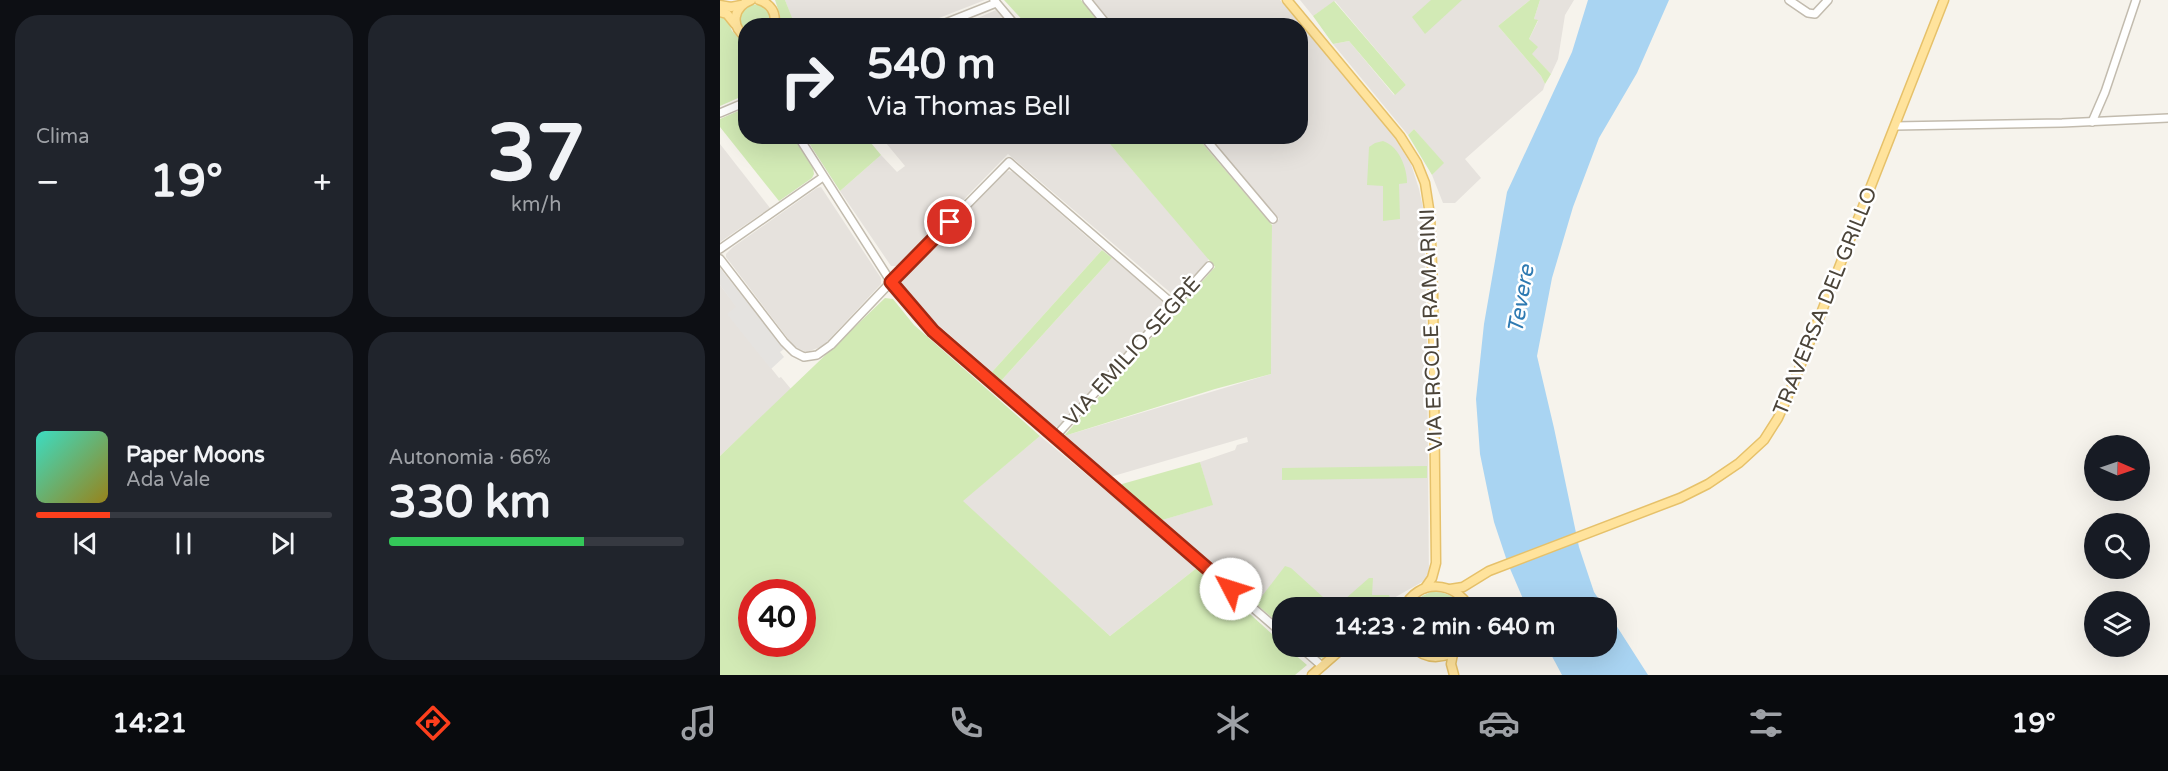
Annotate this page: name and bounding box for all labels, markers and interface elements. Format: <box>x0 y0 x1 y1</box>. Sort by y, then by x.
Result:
text: 540 m <box>867 39 996 90</box>
icon: right <box>768 42 846 120</box>
text: Via Thomas Bell <box>867 90 1071 123</box>
text: 37 <box>487 107 585 201</box>
text: Clima <box>36 125 89 149</box>
text: 19° <box>149 155 223 209</box>
text: − <box>36 163 60 202</box>
text: + <box>313 163 331 202</box>
street label: TRAVERSA DEL GRILLO <box>1768 183 1883 419</box>
text: km/h <box>511 193 561 217</box>
pin <box>924 196 975 247</box>
icon: arrive <box>933 205 966 238</box>
street label: VIA ERCOLE RAMARINI <box>1415 208 1448 452</box>
water label: Tevere <box>1502 261 1540 335</box>
street label: VIA EMILIO SEGRÈ <box>1059 271 1206 431</box>
north arrow <box>2084 435 2150 501</box>
map controls <box>2084 435 2150 657</box>
text: Paper Moons <box>126 442 265 468</box>
text: Autonomia · 66% <box>389 446 551 470</box>
text: Ada Vale <box>126 468 210 492</box>
text: 330 km <box>389 476 551 530</box>
button: search <box>2084 513 2150 579</box>
icon: previous <box>69 527 102 560</box>
icon: pause <box>167 527 200 560</box>
icon: next <box>266 527 299 560</box>
position arrow <box>1199 557 1263 621</box>
speed limit sign: 40 <box>738 579 816 657</box>
button: layers <box>2084 591 2150 657</box>
text: 14:23 · 2 min · 640 m <box>1334 614 1555 640</box>
icon: directions <box>412 702 454 744</box>
icon: music <box>678 702 720 744</box>
icon: phone <box>945 702 987 744</box>
icon: climate <box>1212 702 1254 744</box>
icon: car <box>1478 702 1520 744</box>
icon: filters <box>1745 702 1787 744</box>
text: 14:21 <box>112 707 187 740</box>
text: 19° <box>2012 707 2056 740</box>

